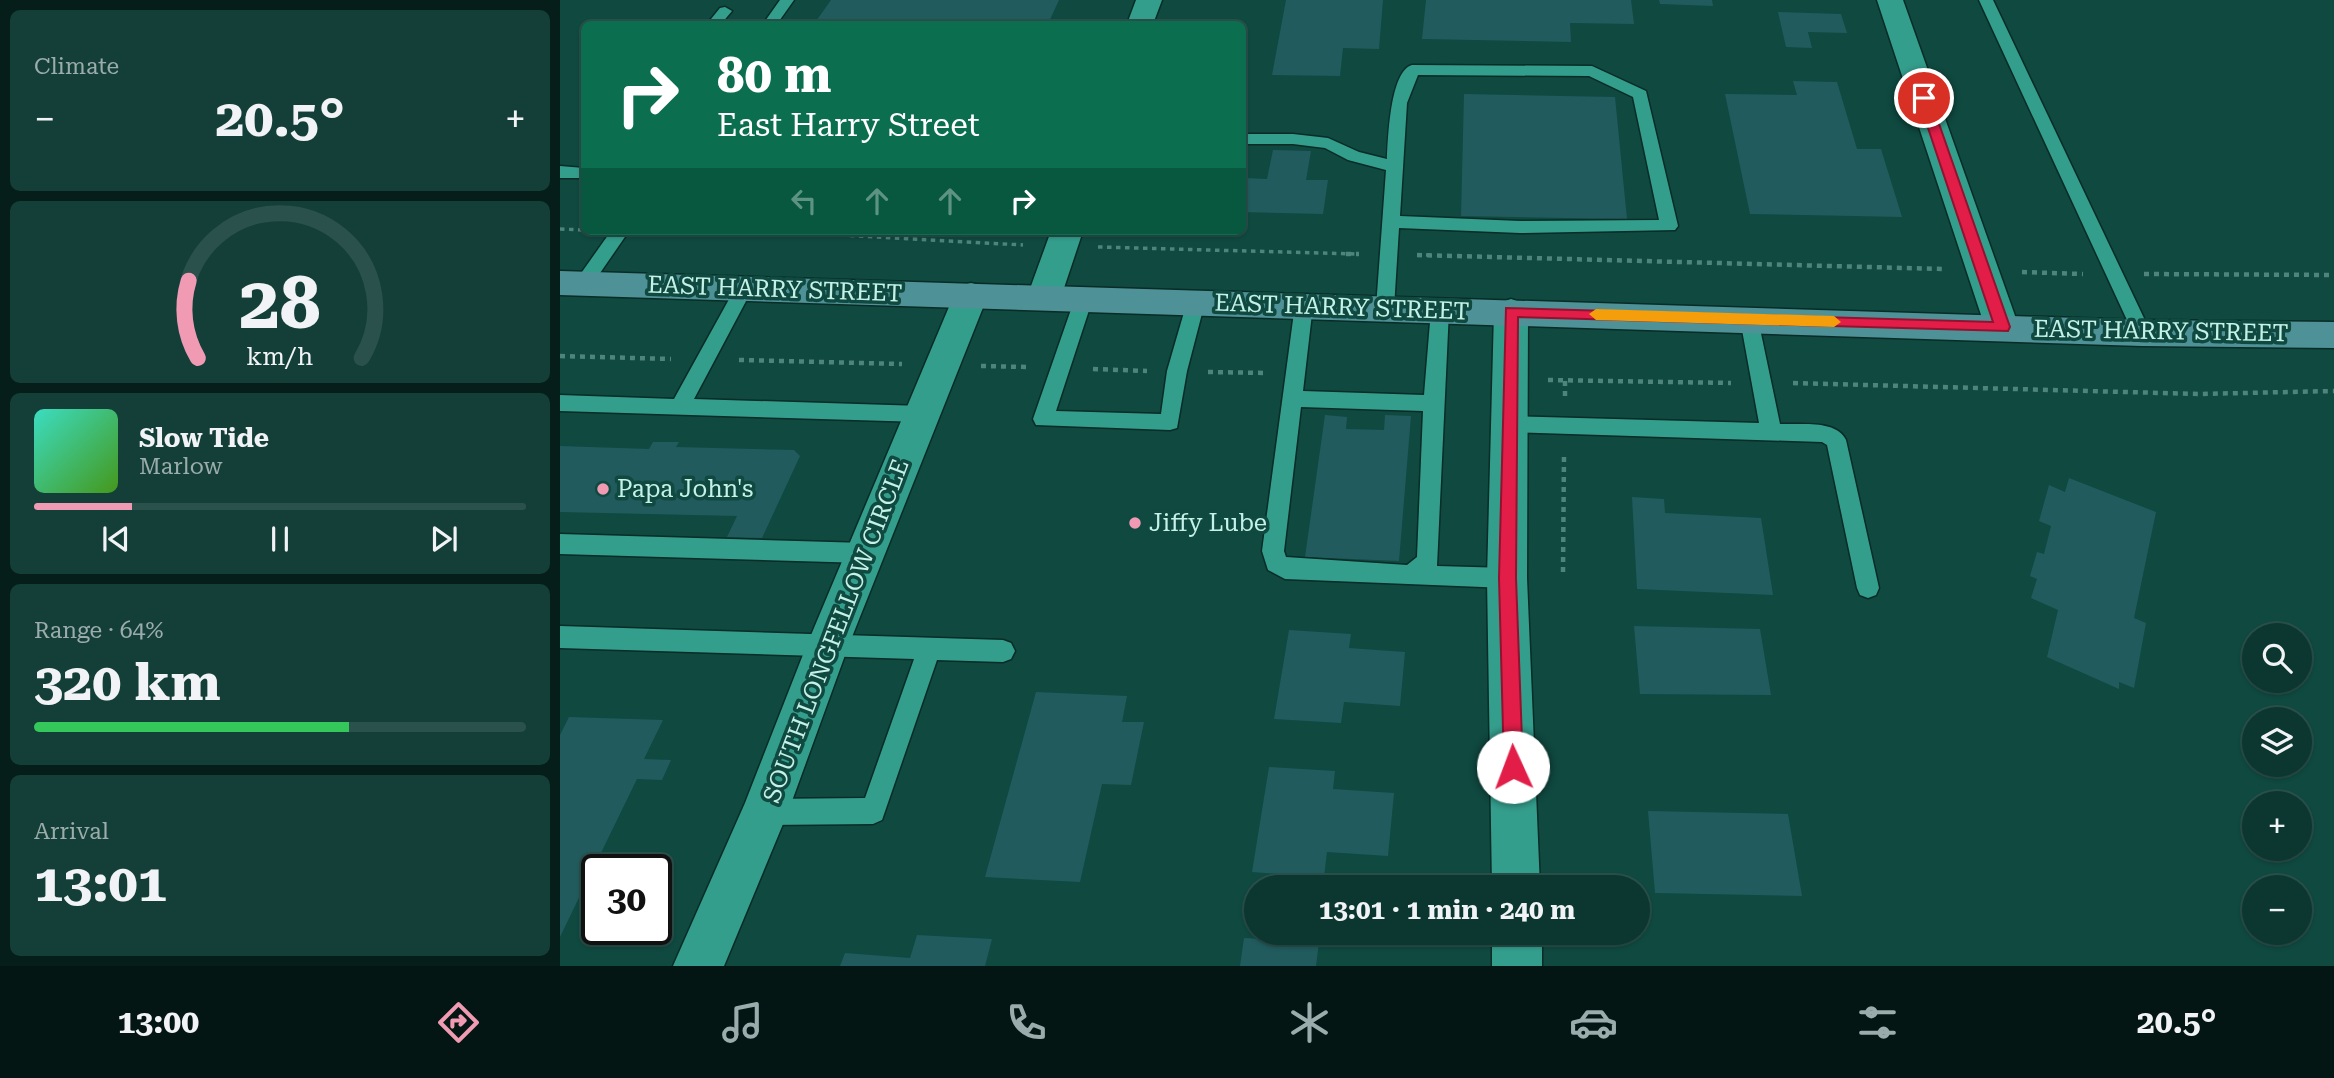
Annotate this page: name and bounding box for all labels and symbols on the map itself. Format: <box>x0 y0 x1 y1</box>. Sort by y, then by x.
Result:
pin <box>1894 68 1954 128</box>
street label: EAST HARRY STREET <box>647 271 903 307</box>
street label: EAST HARRY STREET <box>1214 289 1470 325</box>
street label: EAST HARRY STREET <box>2033 315 2289 347</box>
street label: SOUTH LONGFELLOW CIRCLE <box>757 455 915 807</box>
place label: Papa John's <box>617 475 753 503</box>
marker: Papa John's <box>595 481 611 497</box>
place label: Jiffy Lube <box>1149 509 1267 537</box>
marker: Jiffy Lube <box>1127 515 1143 531</box>
position arrow <box>1476 730 1550 804</box>
speed limit sign: 30 <box>581 854 672 945</box>

